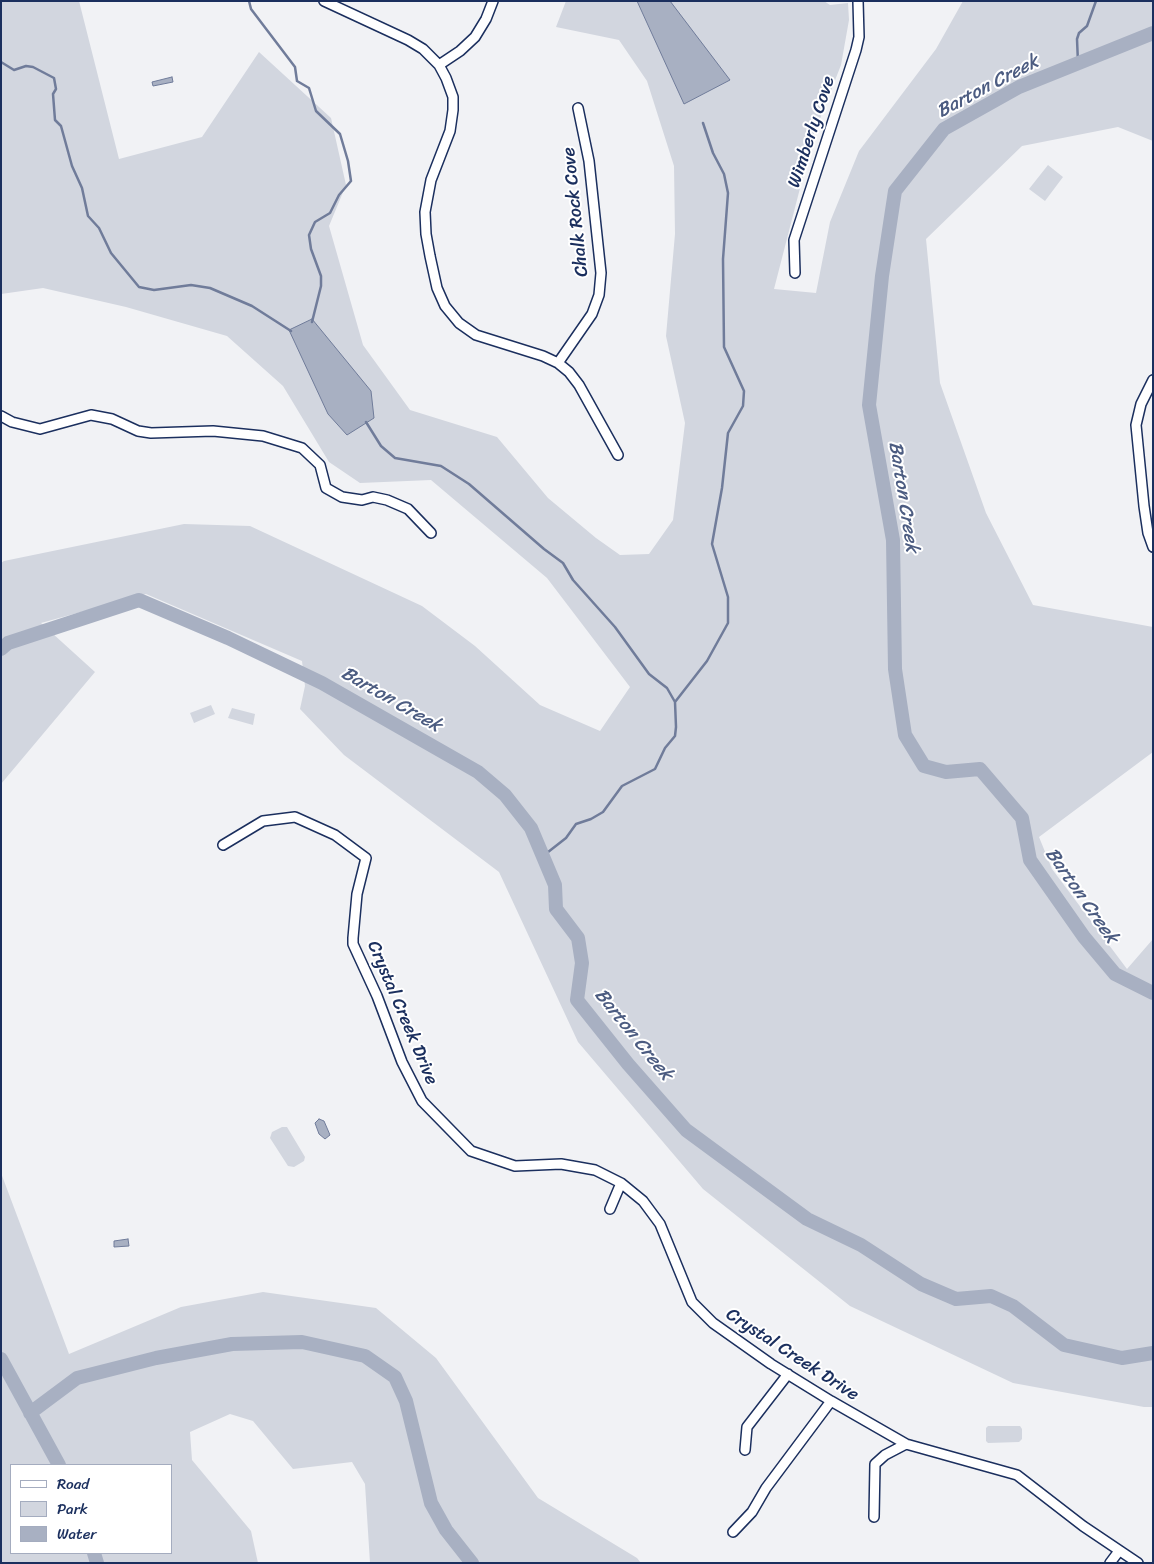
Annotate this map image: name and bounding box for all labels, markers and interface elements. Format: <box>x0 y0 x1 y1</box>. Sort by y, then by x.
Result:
water label: Barton Creek <box>933 51 1043 123</box>
street label: Wimberly Cove <box>784 73 840 191</box>
street label: Chalk Rock Cove <box>558 146 594 278</box>
water label: Barton Creek <box>883 440 923 554</box>
water label: Barton Creek <box>337 662 445 738</box>
water label: Barton Creek <box>1040 844 1122 948</box>
street label: Crystal Creek Drive <box>362 938 442 1088</box>
water label: Barton Creek <box>589 984 677 1086</box>
street label: Crystal Creek Drive <box>721 1304 863 1406</box>
legend <box>10 1464 172 1554</box>
text: Road <box>57 1471 89 1497</box>
text: Park <box>57 1496 88 1522</box>
text: Water <box>57 1521 97 1547</box>

